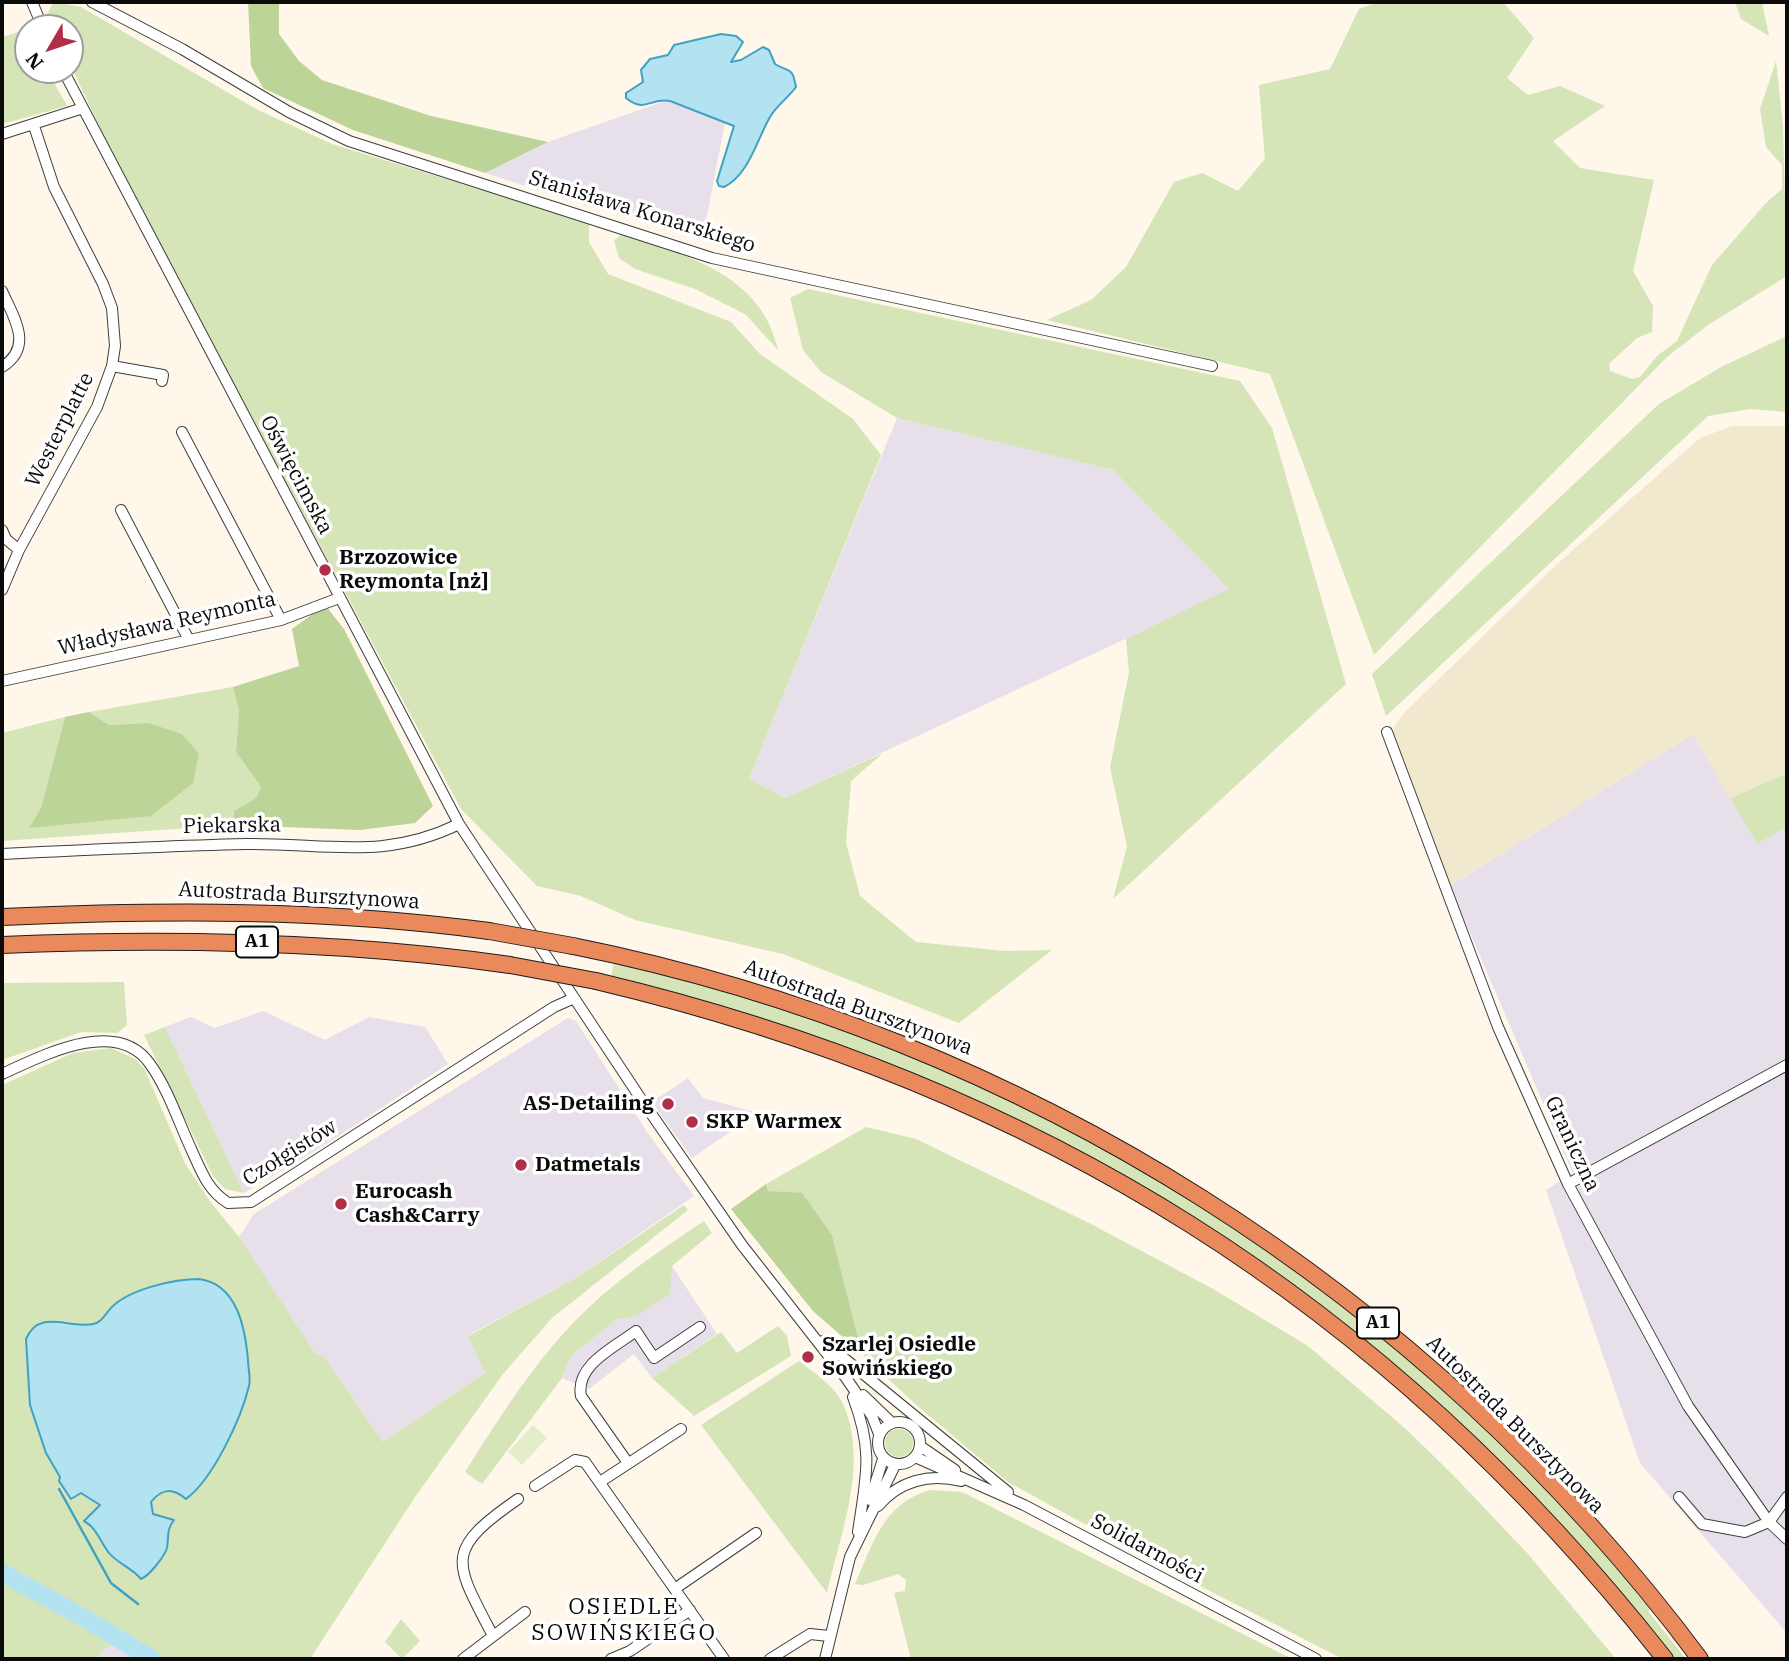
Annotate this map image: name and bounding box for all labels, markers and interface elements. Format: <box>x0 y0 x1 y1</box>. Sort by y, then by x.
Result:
north arrow <box>14 14 84 84</box>
text: N <box>20 48 48 74</box>
street label: Stanisława Konarskiego <box>526 166 758 258</box>
street label: Westerplatte <box>20 369 100 491</box>
street label: Oświęcimska <box>254 411 338 539</box>
place label: Brzozowice Reymonta [nż] <box>339 545 488 595</box>
marker: Brzozowice Reymonta [nż] <box>317 562 333 578</box>
street label: Władysława Reymonta <box>56 587 278 661</box>
street label: Piekarska <box>183 813 281 839</box>
street label: Autostrada Bursztynowa <box>178 877 420 915</box>
road number: A1 <box>236 926 278 958</box>
street label: Autostrada Bursztynowa <box>740 955 976 1061</box>
place label: AS-Detailing <box>523 1091 654 1117</box>
street label: Graniczna <box>1539 1092 1605 1196</box>
marker: AS-Detailing <box>660 1096 676 1112</box>
place label: SKP Warmex <box>706 1109 842 1135</box>
street label: Czołgistów <box>238 1114 342 1192</box>
marker: SKP Warmex <box>684 1114 700 1130</box>
place label: Datmetals <box>535 1152 640 1178</box>
marker: Datmetals <box>513 1157 529 1173</box>
place label: Eurocash Cash&Carry <box>355 1179 480 1229</box>
marker: Eurocash Cash&Carry <box>333 1196 349 1212</box>
road number: A1 <box>1357 1308 1399 1338</box>
street label: Autostrada Bursztynowa <box>1421 1331 1609 1519</box>
place label: Szarlej Osiedle Sowińskiego <box>822 1332 976 1382</box>
marker: Szarlej Osiedle Sowińskiego <box>800 1349 816 1365</box>
street label: Solidarności <box>1087 1509 1207 1589</box>
district label: OSIEDLE SOWIŃSKIEGO <box>533 1593 715 1647</box>

